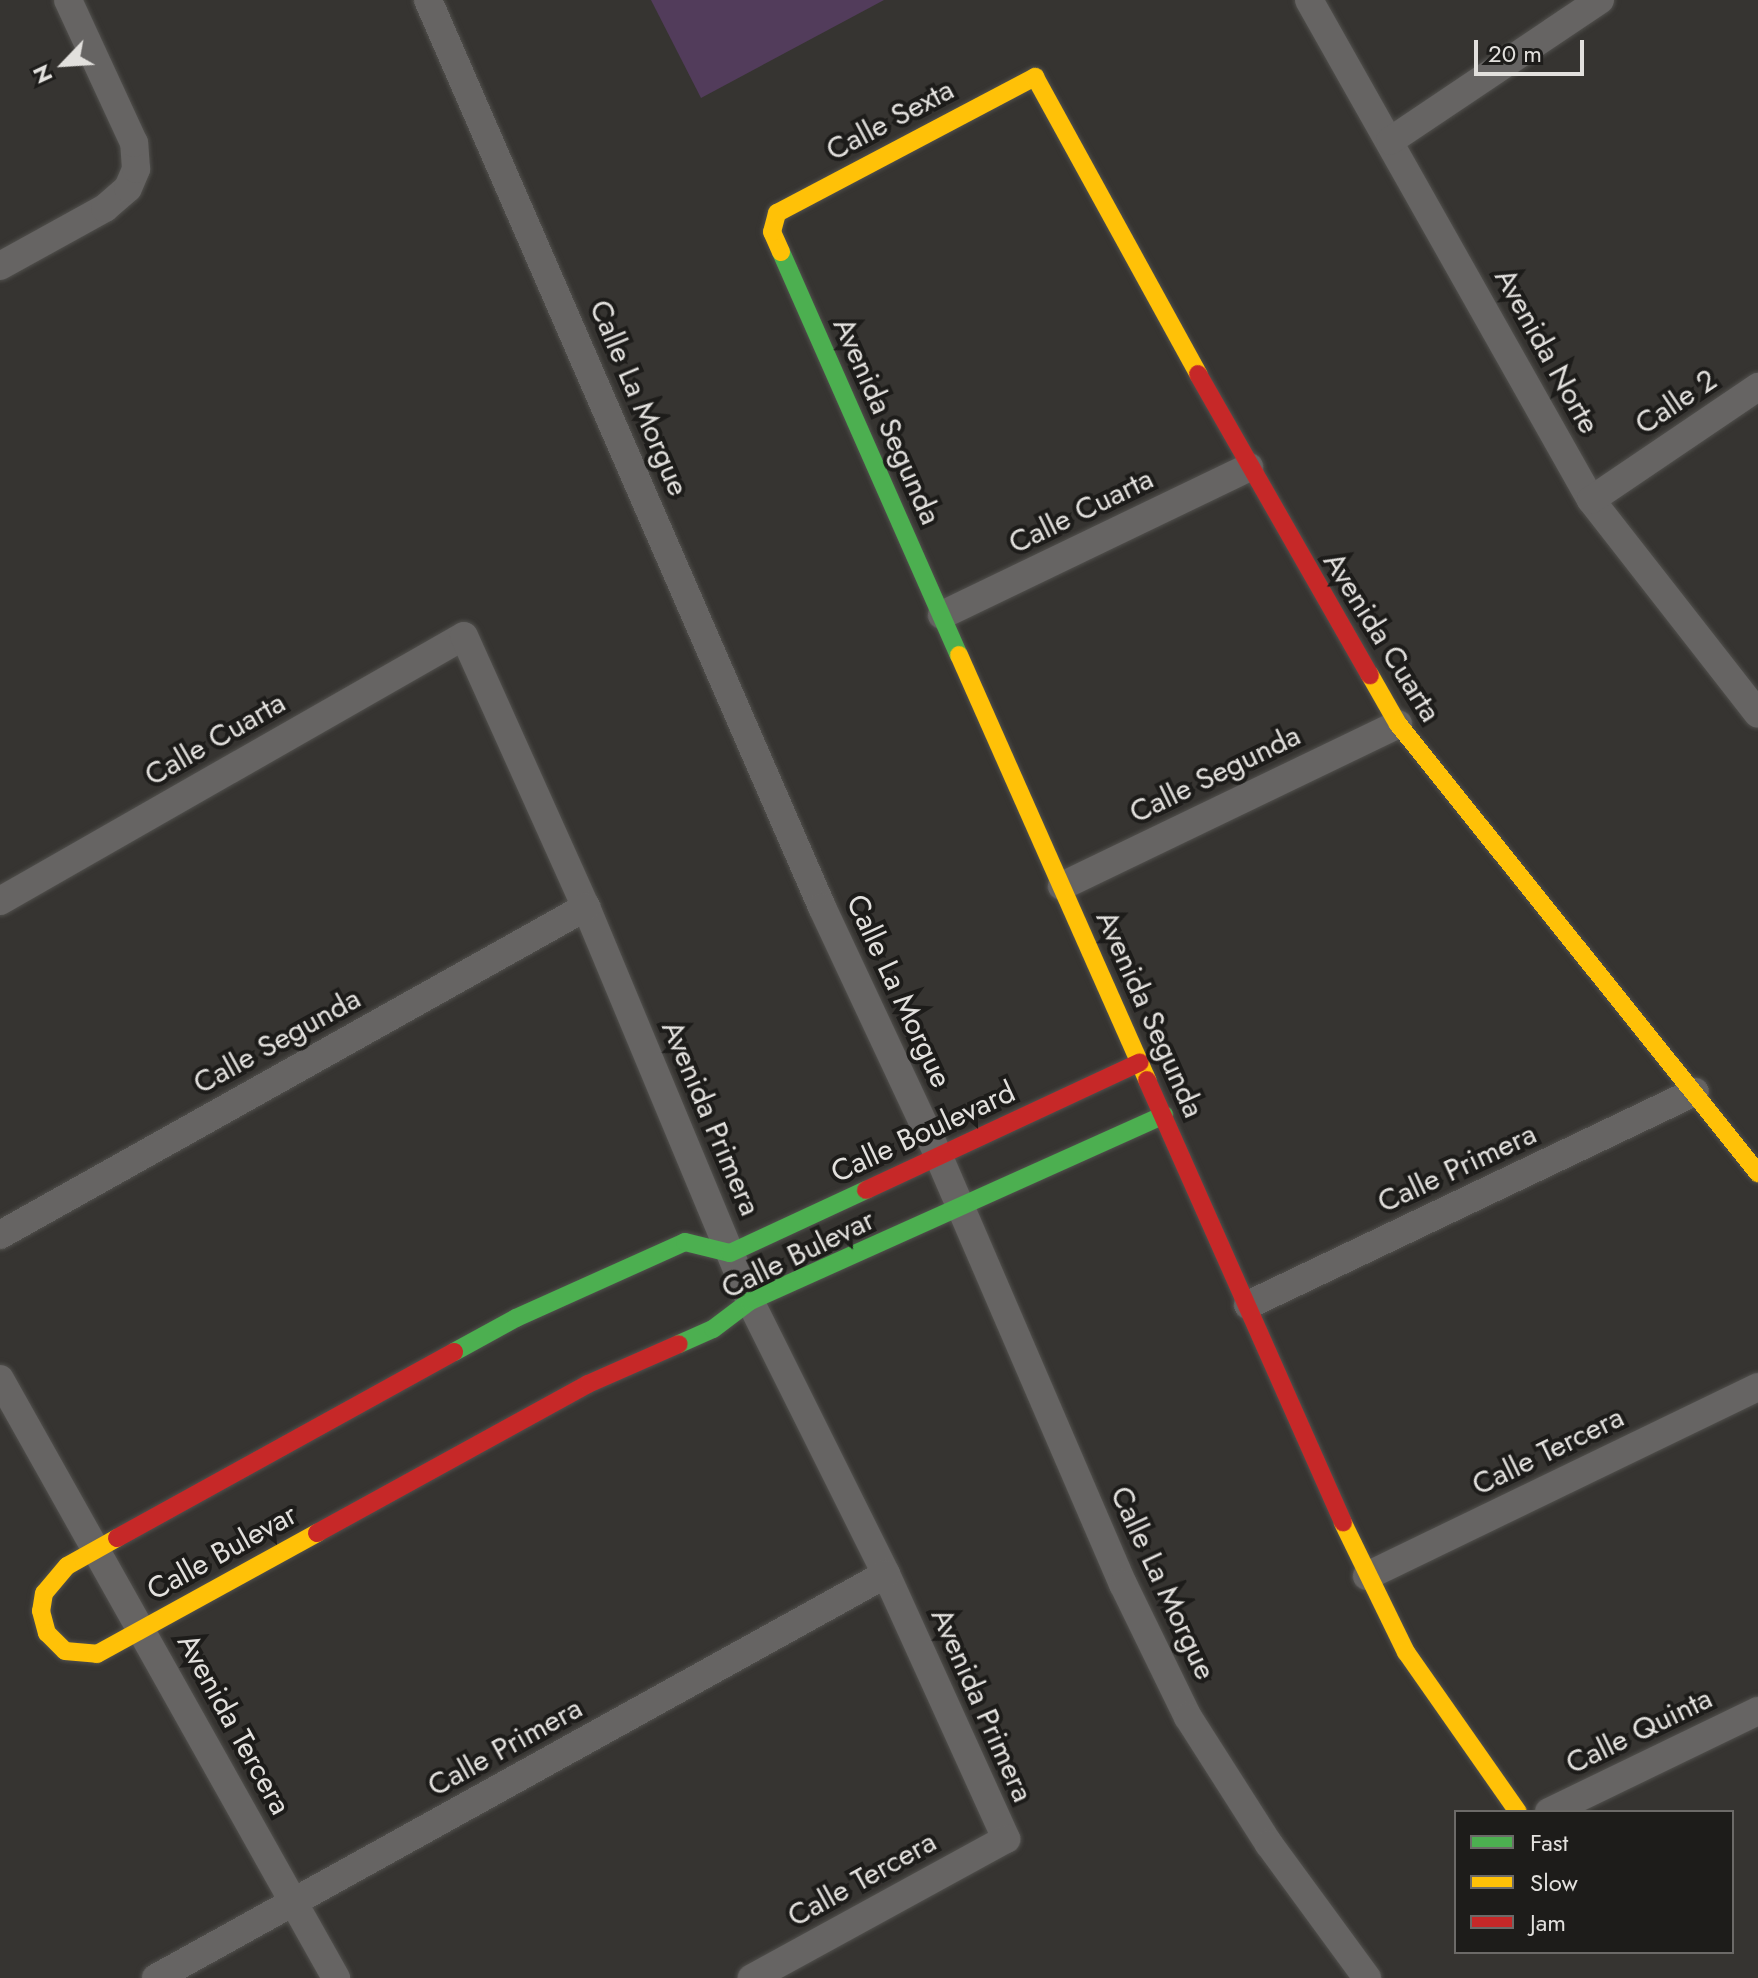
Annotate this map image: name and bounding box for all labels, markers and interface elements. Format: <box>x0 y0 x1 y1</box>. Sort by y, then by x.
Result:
north arrow <box>24 24 104 104</box>
scale bar <box>1478 24 1588 74</box>
text: 20 m <box>1488 36 1542 71</box>
text: N <box>24 59 60 89</box>
street label: Calle Sexta <box>820 72 960 168</box>
street label: Avenida Norte <box>1487 262 1607 440</box>
street label: Calle La Morgue <box>582 295 696 501</box>
street label: Avenida Segunda <box>825 312 949 530</box>
street label: Calle 2 <box>1629 362 1723 442</box>
street label: Calle Cuarta <box>1003 461 1159 561</box>
street label: Avenida Cuarta <box>1316 546 1448 728</box>
street label: Calle Cuarta <box>139 684 291 794</box>
street label: Calle Segunda <box>1124 717 1306 831</box>
street label: Calle La Morgue <box>839 889 959 1093</box>
street label: Avenida Segunda <box>1088 905 1212 1123</box>
street label: Calle Segunda <box>187 980 367 1102</box>
street label: Avenida Primera <box>654 1015 768 1221</box>
street label: Calle Boulevard <box>825 1074 1021 1190</box>
street label: Calle Primera <box>1372 1116 1542 1220</box>
street label: Calle Bulevar <box>716 1202 880 1306</box>
street label: Calle Tercera <box>1466 1399 1630 1503</box>
street label: Calle La Morgue <box>1103 1481 1223 1685</box>
street label: Calle Bulevar <box>141 1496 303 1608</box>
street label: Avenida Primera <box>923 1603 1041 1807</box>
street label: Avenida Tercera <box>169 1627 299 1821</box>
street label: Calle Quinta <box>1560 1680 1718 1782</box>
street label: Calle Primera <box>422 1690 588 1804</box>
legend <box>1454 1810 1734 1954</box>
street label: Calle Tercera <box>782 1824 942 1934</box>
text: Fast <box>1530 1825 1568 1860</box>
text: Slow <box>1530 1865 1578 1900</box>
text: Jam <box>1530 1905 1566 1940</box>

